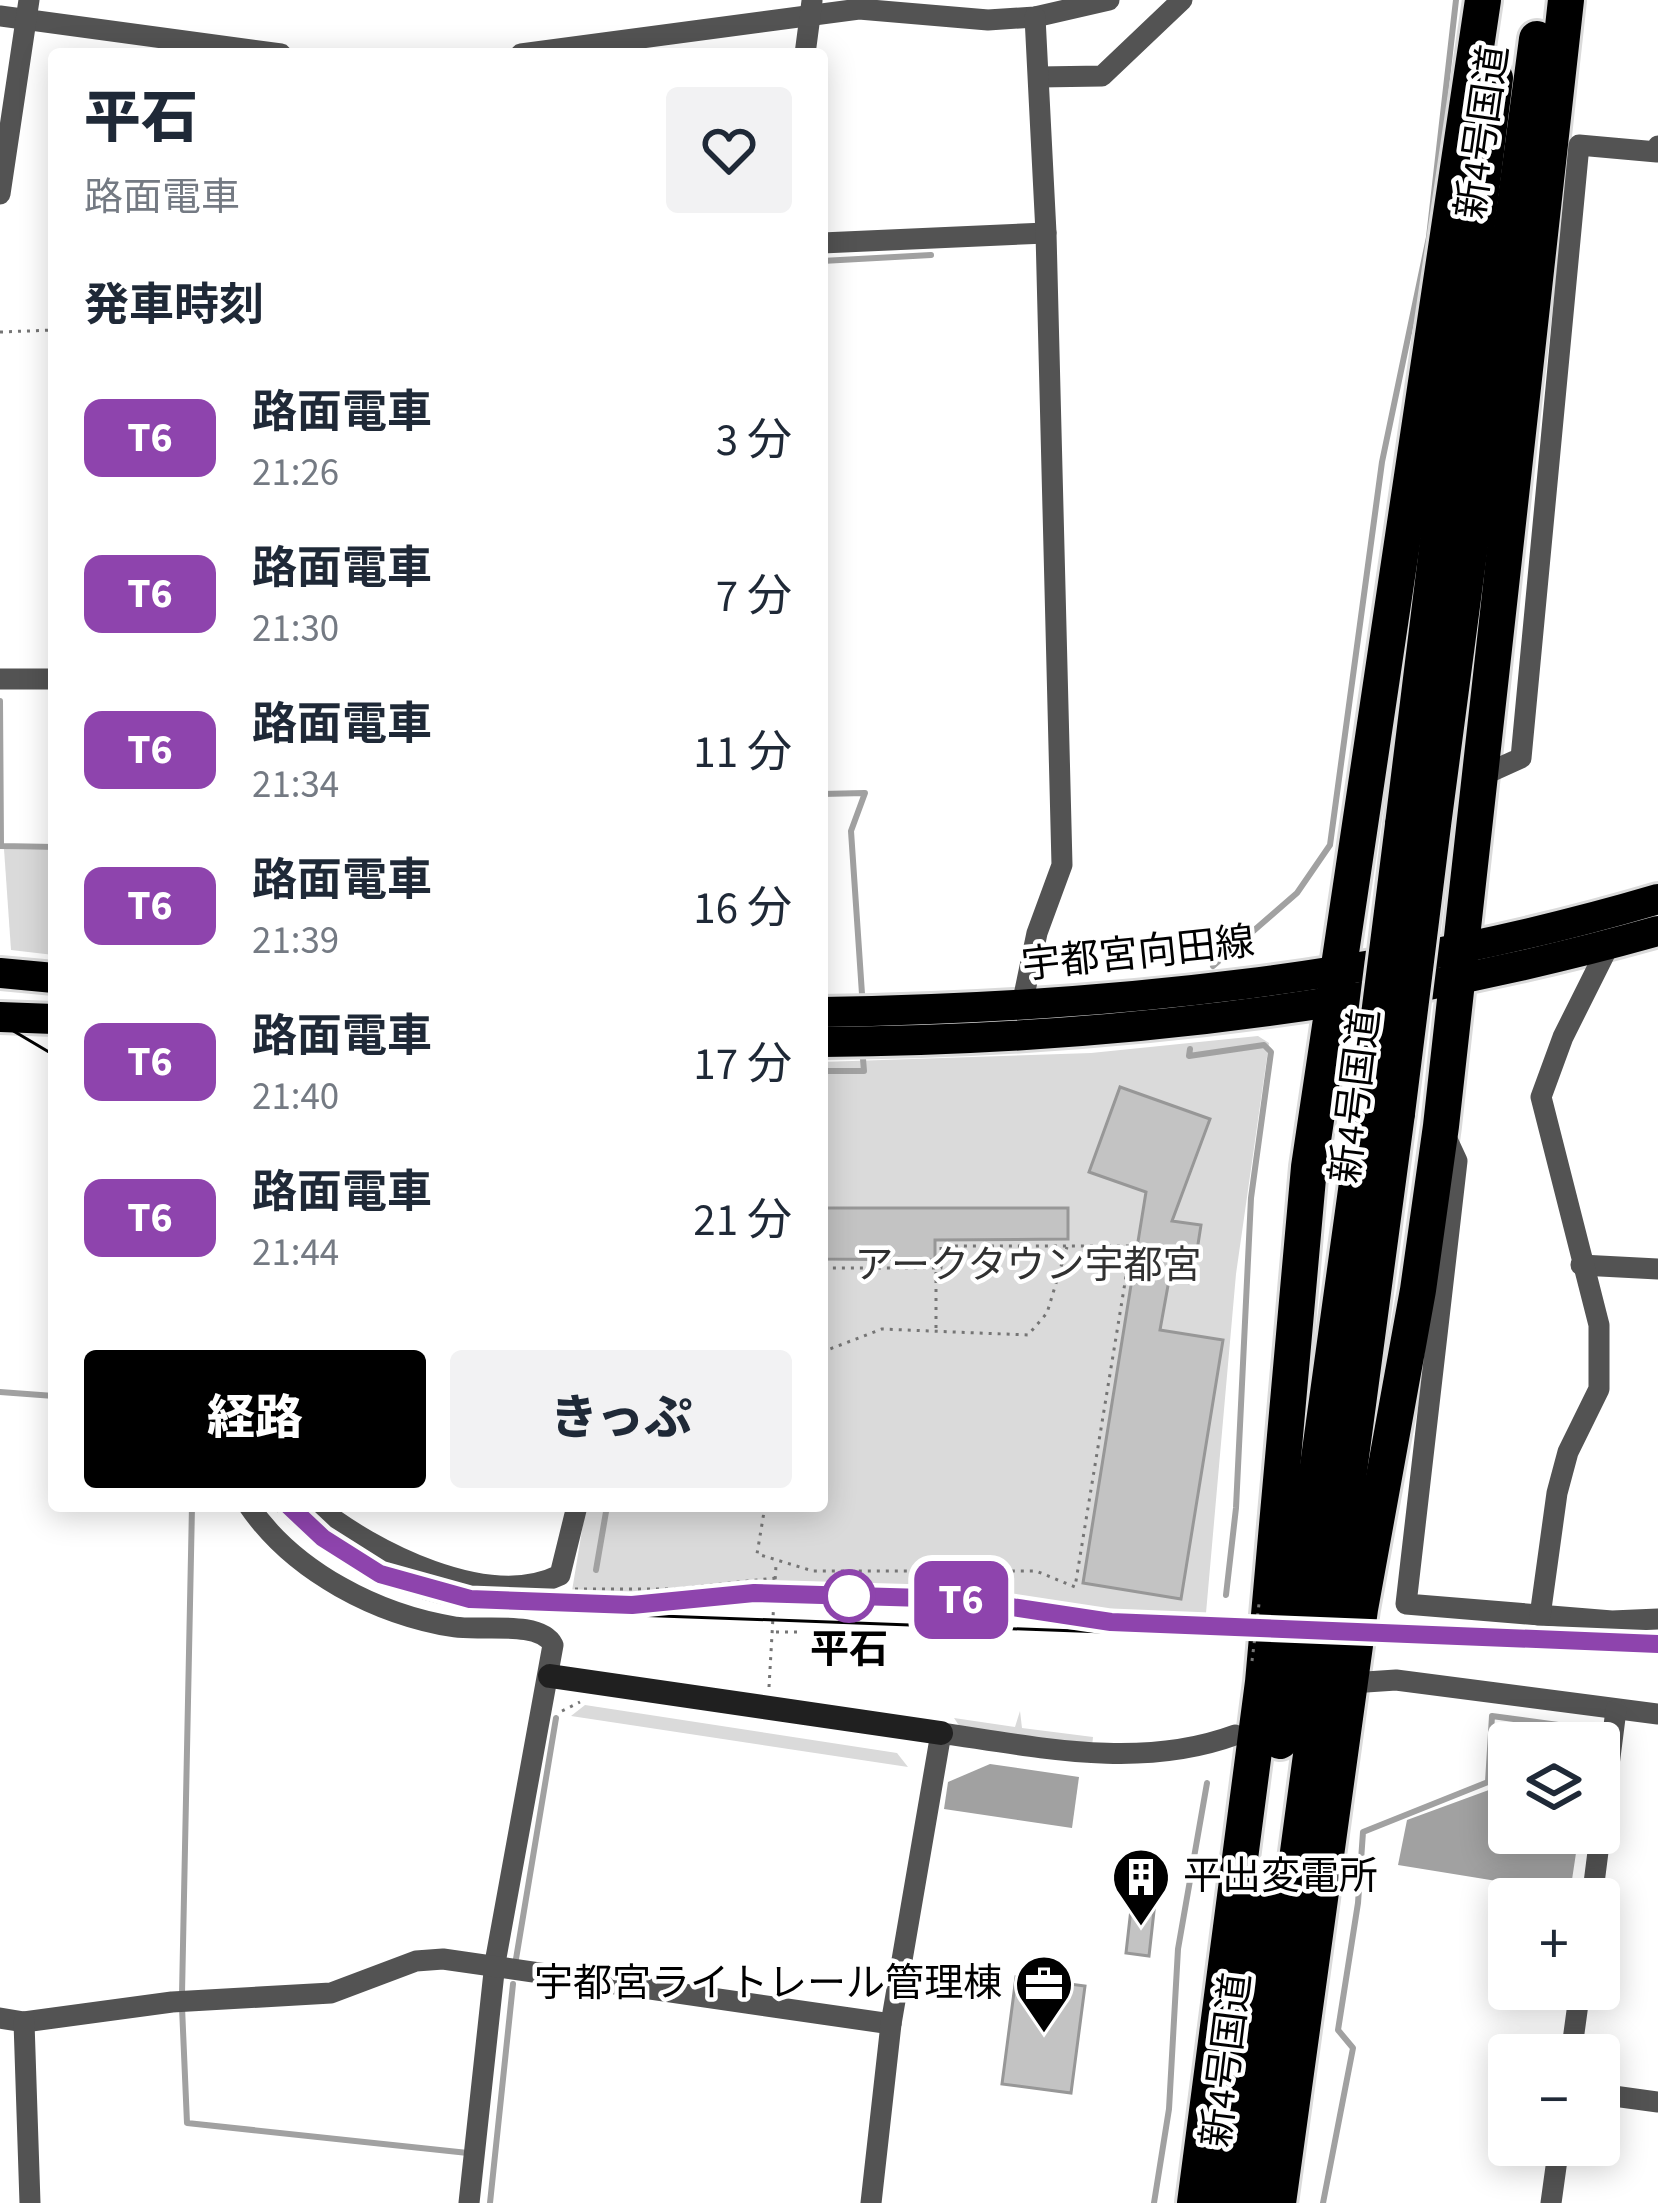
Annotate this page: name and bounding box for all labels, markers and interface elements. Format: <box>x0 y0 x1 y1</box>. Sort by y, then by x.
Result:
street label: 新4号国道 <box>1443 41 1523 223</box>
text: 平石 <box>84 79 198 160</box>
button: heart <box>666 87 792 213</box>
text: 路面電車 <box>84 170 240 226</box>
text: 発車時刻 <box>84 274 264 338</box>
text: 路面電車 <box>252 381 432 445</box>
text: T6 <box>127 408 173 468</box>
text: 3 分 <box>716 409 792 473</box>
text: 21:26 <box>252 445 339 501</box>
text: 路面電車 <box>252 537 432 601</box>
text: T6 <box>127 564 173 624</box>
text: 7 分 <box>716 565 792 629</box>
text: 21:30 <box>252 601 339 657</box>
text: 路面電車 <box>252 693 432 757</box>
text: T6 <box>127 720 173 780</box>
text: 11 分 <box>693 721 792 785</box>
text: 21:34 <box>252 757 339 813</box>
text: 路面電車 <box>252 849 432 913</box>
text: T6 <box>127 876 173 936</box>
text: 16 分 <box>693 877 792 941</box>
text: 21:39 <box>252 913 339 969</box>
street label: 宇都宮向田線 <box>1019 914 1257 994</box>
text: 路面電車 <box>252 1005 432 1069</box>
street label: 新4号国道 <box>1318 1006 1394 1186</box>
text: T6 <box>127 1032 173 1092</box>
text: 17 分 <box>693 1033 792 1097</box>
text: 21:40 <box>252 1069 339 1125</box>
text: 路面電車 <box>252 1161 432 1225</box>
text: T6 <box>127 1188 173 1248</box>
text: 21 分 <box>693 1189 792 1253</box>
text: 21:44 <box>252 1225 339 1281</box>
park label: アークタウン宇都宮 <box>854 1238 1202 1294</box>
button: 経路 <box>84 1350 426 1488</box>
button: きっぷ <box>450 1350 792 1488</box>
line badge: T6 <box>907 1561 1015 1639</box>
text: T6 <box>938 1570 984 1630</box>
marker: 平石 <box>824 1571 874 1621</box>
place label: 平石 <box>810 1622 888 1678</box>
map controls <box>1488 1722 1620 2166</box>
button: layers <box>1488 1722 1620 1854</box>
building icon: 平出変電所 <box>1110 1846 1172 1928</box>
place label: 平出変電所 <box>1183 1849 1378 1905</box>
button: + <box>1488 1878 1620 2010</box>
office icon: 宇都宮ライトレール管理棟 <box>1013 1953 1075 2035</box>
place label: 宇都宮ライトレール管理棟 <box>534 1956 1002 2012</box>
street label: 新4号国道 <box>1189 1970 1265 2150</box>
button: − <box>1488 2034 1620 2166</box>

